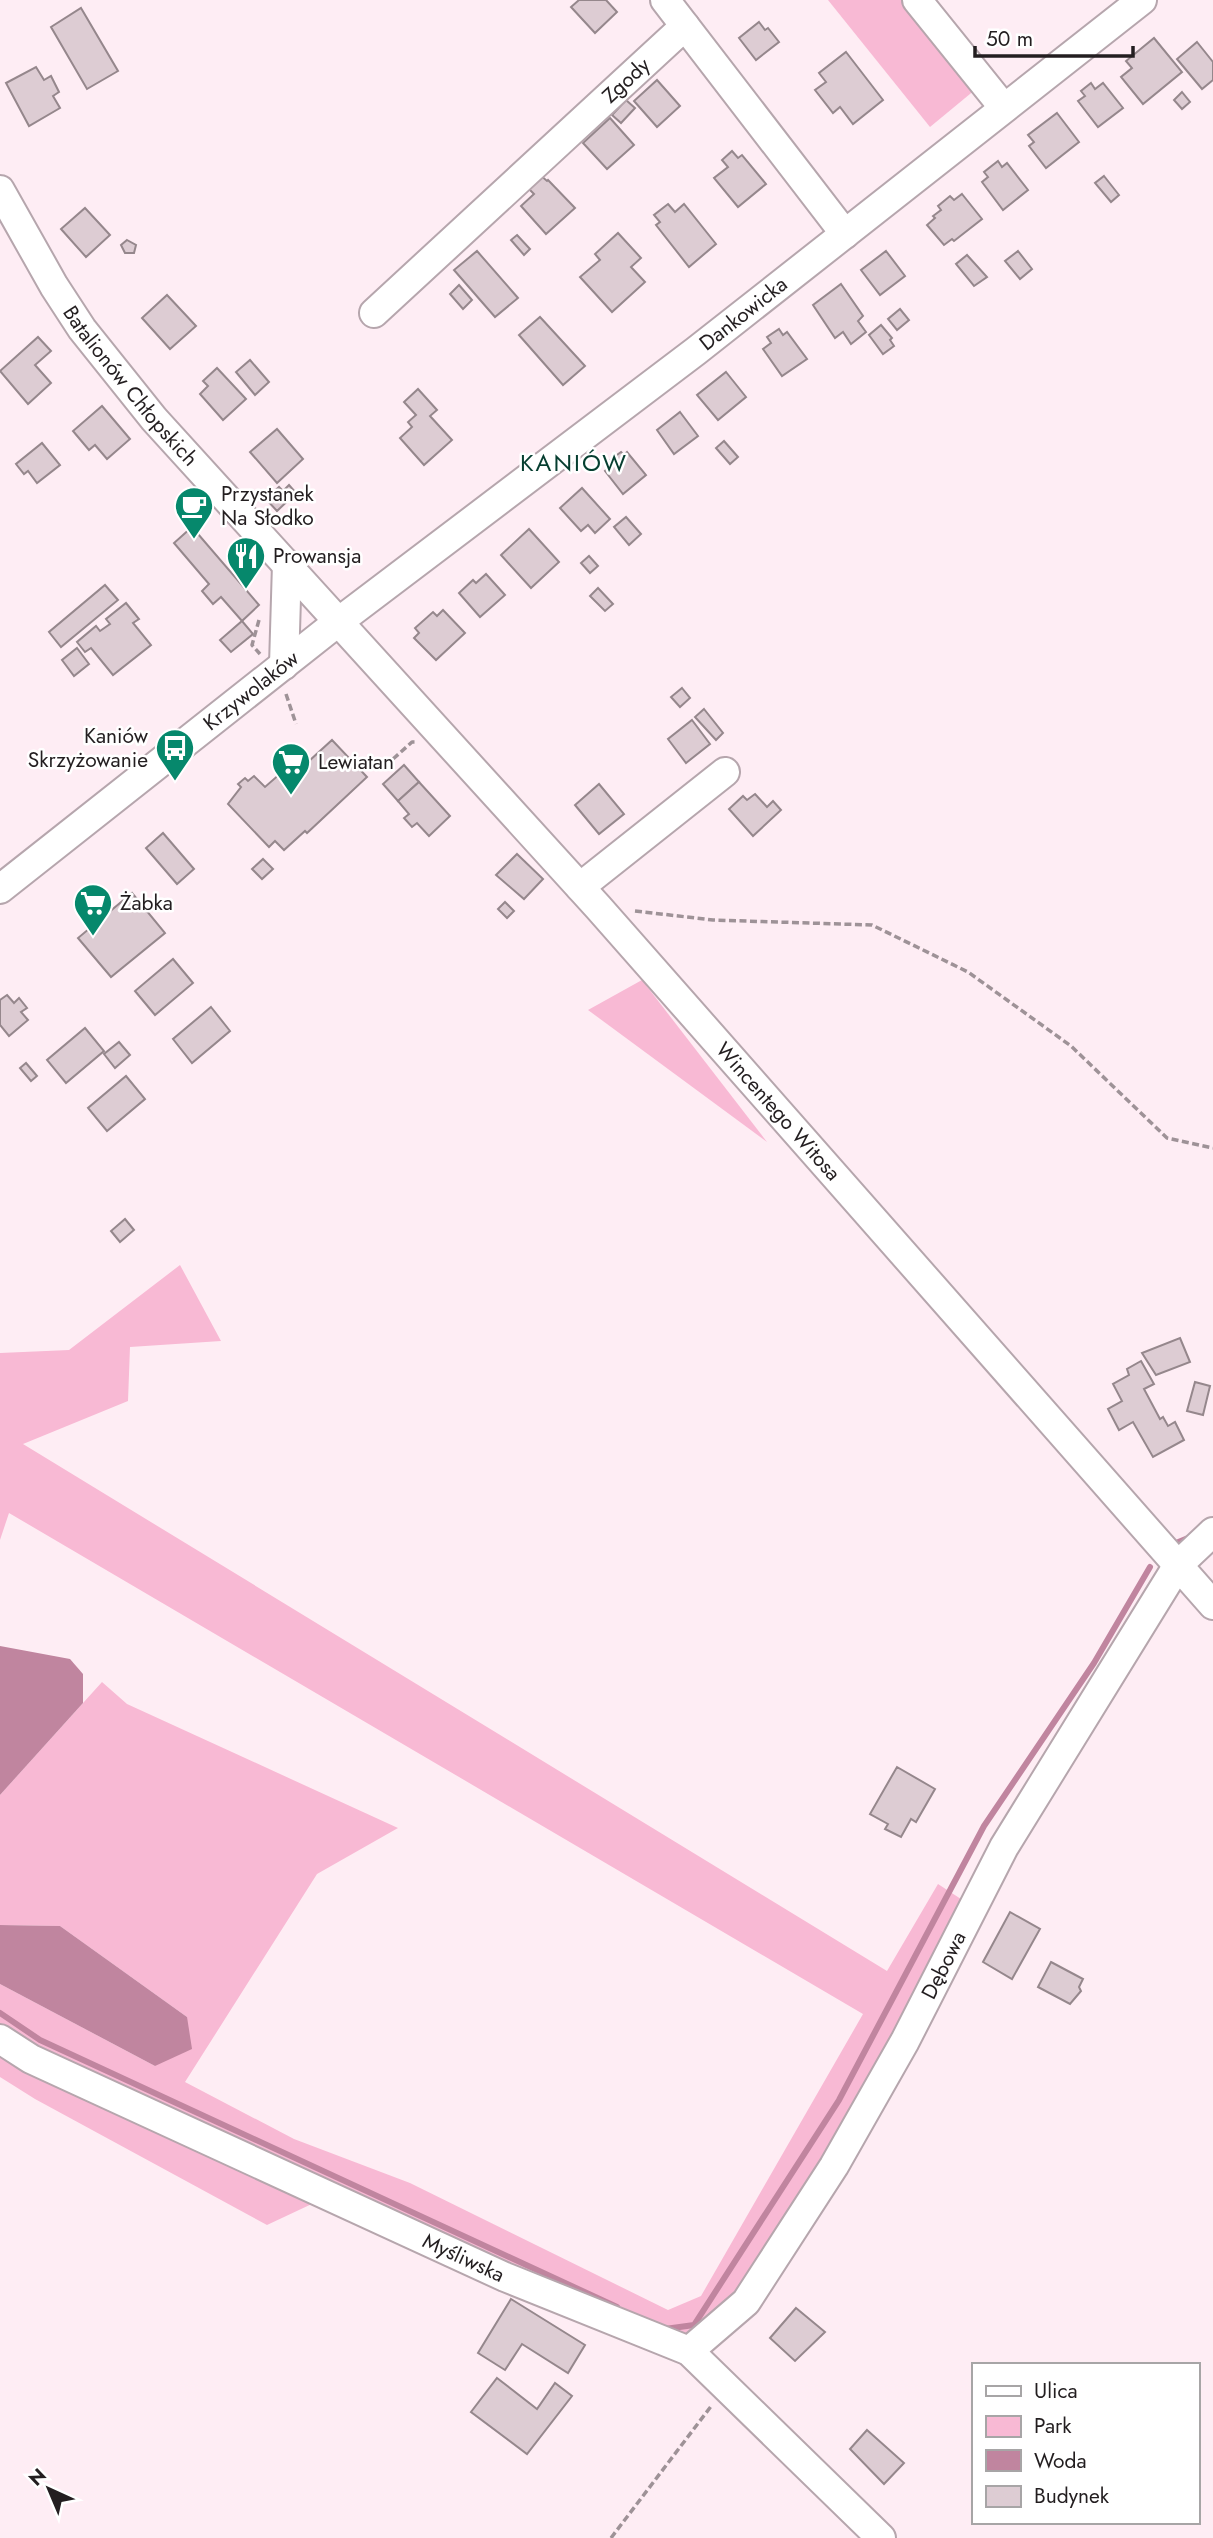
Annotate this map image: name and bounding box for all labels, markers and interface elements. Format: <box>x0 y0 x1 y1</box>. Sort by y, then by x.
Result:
scale bar <box>975 14 1132 58</box>
text: 50 m <box>986 24 1033 54</box>
street label: Zgody <box>595 50 657 110</box>
street label: Dankowicka <box>693 270 794 358</box>
street label: Batalionów Chłopskich <box>56 300 205 473</box>
district label: KANIÓW <box>520 445 628 480</box>
place label: Przystanek Na Słodko <box>221 479 315 533</box>
cafe icon: Przystanek Na Słodko <box>173 485 215 540</box>
restaurant icon: Prowansja <box>225 535 267 590</box>
place label: Prowansja <box>273 541 361 571</box>
street label: Krzywolaków <box>197 643 306 738</box>
place label: Kaniów Skrzyżowanie <box>28 721 149 775</box>
bus stop icon: Kaniów Skrzyżowanie <box>154 727 196 782</box>
supermarket icon: Lewiatan <box>270 741 312 796</box>
place label: Lewiatan <box>318 747 394 777</box>
supermarket icon: Żabka <box>72 882 114 937</box>
place label: Żabka <box>120 888 173 918</box>
street label: Wincentego Witosa <box>709 1035 848 1187</box>
street label: Dębowa <box>914 1926 974 2004</box>
street label: Myśliwska <box>418 2226 509 2290</box>
legend <box>972 2363 1199 2524</box>
text: Ulica <box>1034 2376 1078 2406</box>
text: Park <box>1034 2411 1072 2441</box>
text: Woda <box>1034 2446 1087 2476</box>
north arrow <box>14 2454 84 2524</box>
text: N <box>23 2462 52 2492</box>
text: Budynek <box>1034 2481 1110 2511</box>

